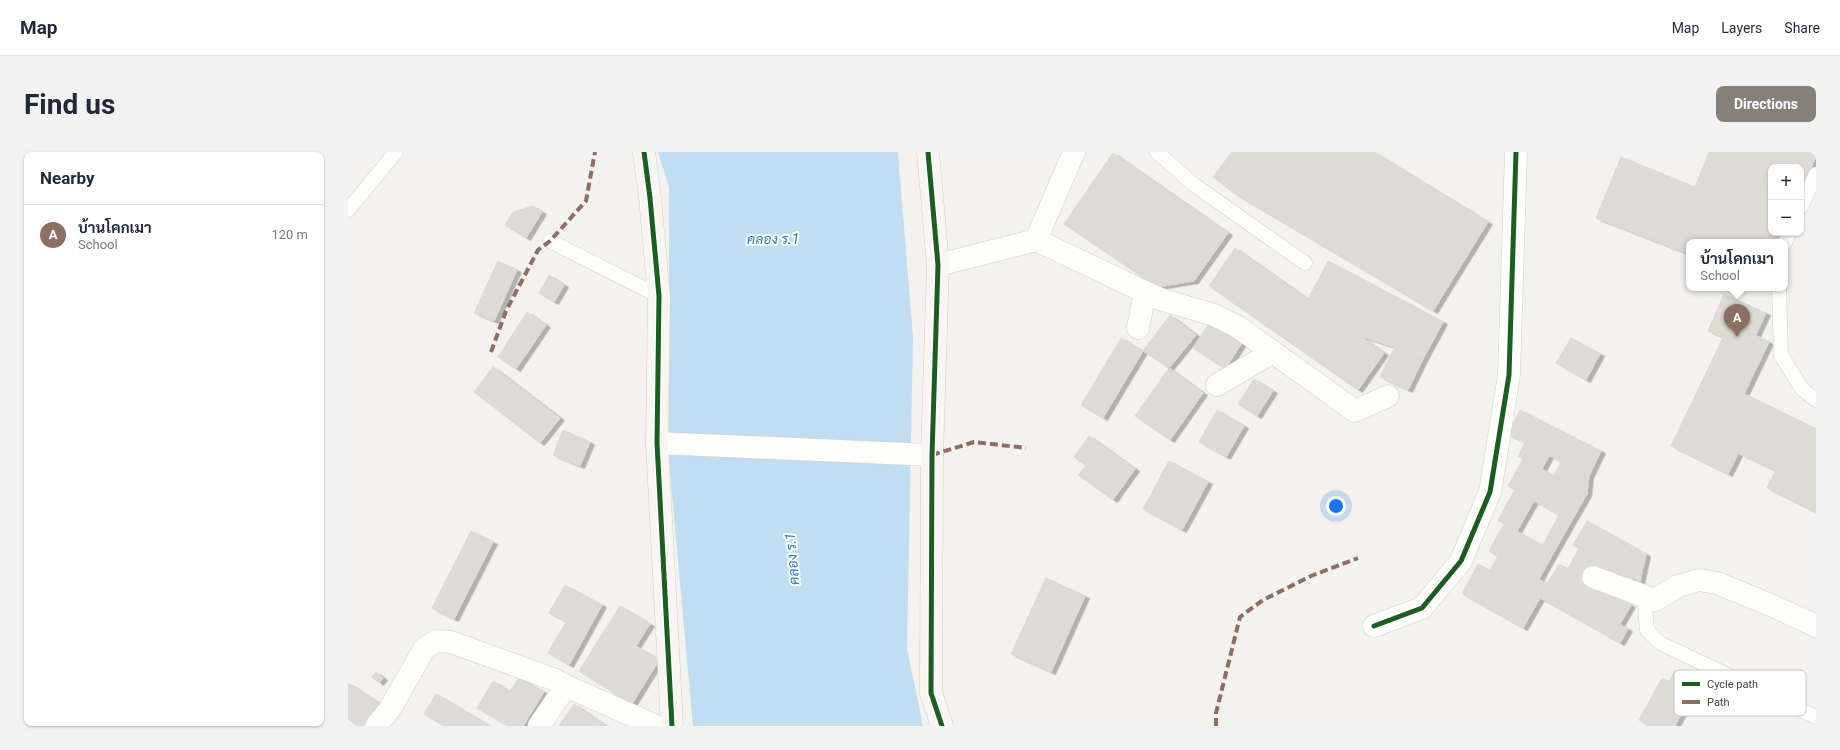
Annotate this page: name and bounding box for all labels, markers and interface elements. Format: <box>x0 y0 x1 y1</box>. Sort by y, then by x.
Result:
text: Map <box>20 16 58 39</box>
text: Map <box>1672 20 1699 36</box>
text: Layers <box>1721 20 1762 36</box>
text: Share <box>1784 20 1820 36</box>
button: Directions <box>1716 86 1816 122</box>
text: Find us <box>24 88 115 121</box>
map controls <box>1768 164 1804 236</box>
button: + <box>1768 164 1804 200</box>
text: Nearby <box>40 168 95 188</box>
button: − <box>1768 200 1804 236</box>
text: บ้านโคกเมา <box>78 219 152 237</box>
text: A <box>49 227 57 242</box>
text: 120 m <box>271 227 308 242</box>
water label: คลอง ร.1 <box>747 231 799 247</box>
text: School <box>78 237 118 252</box>
popup <box>1686 239 1788 291</box>
text: บ้านโคกเมา <box>1700 250 1774 268</box>
text: School <box>1700 268 1740 283</box>
pin: A <box>1724 304 1750 337</box>
your location <box>1326 496 1346 516</box>
water label: คลอง ร.1 <box>782 532 802 586</box>
legend <box>1674 670 1806 716</box>
text: Cycle path <box>1707 678 1758 691</box>
text: Path <box>1707 696 1730 709</box>

